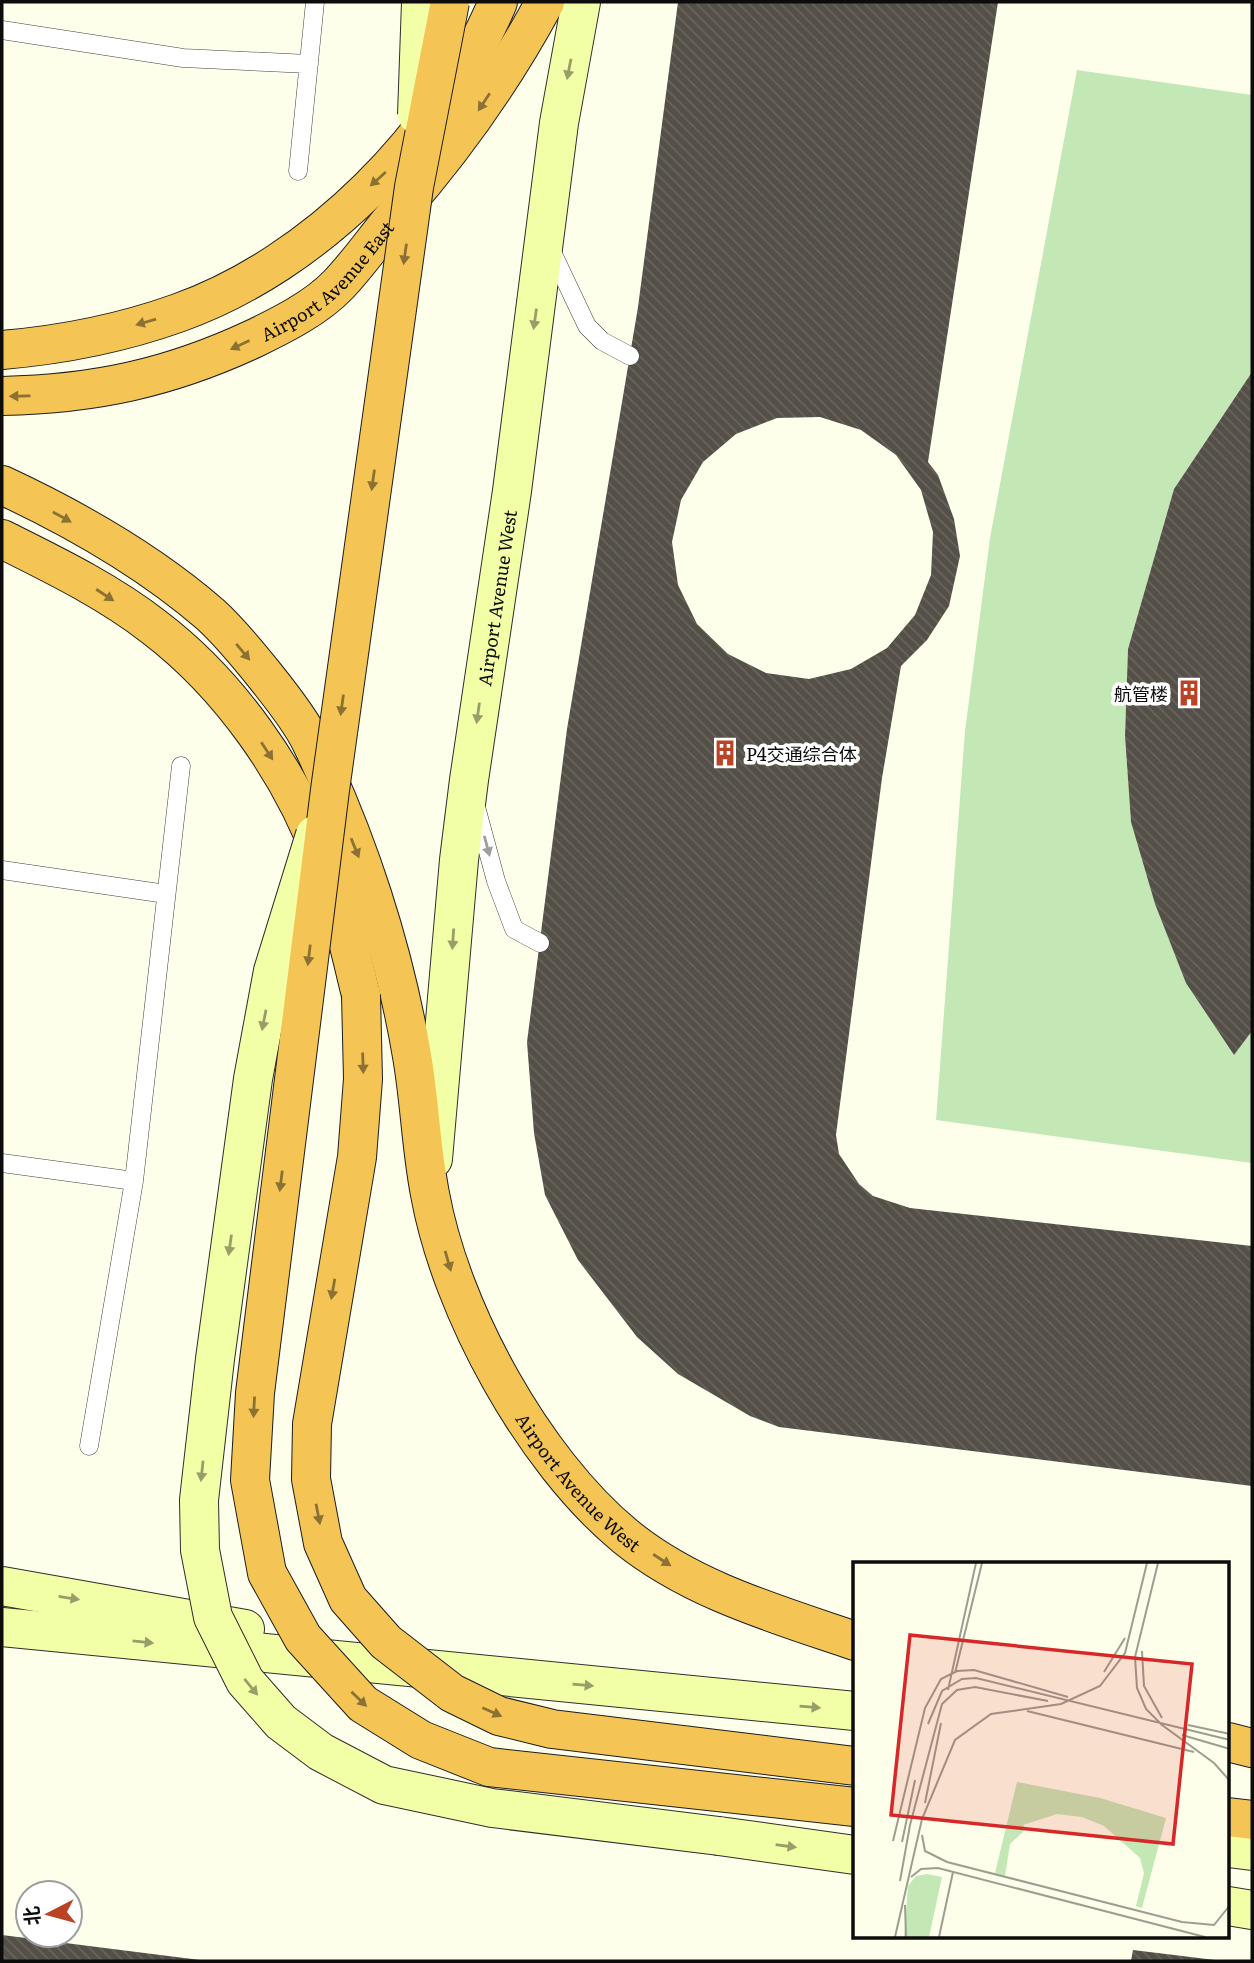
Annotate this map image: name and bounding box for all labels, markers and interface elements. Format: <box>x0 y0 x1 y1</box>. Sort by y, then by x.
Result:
one-way arrow <box>563 58 574 80</box>
one-way arrow <box>478 93 491 112</box>
one-way arrow <box>370 170 387 186</box>
street label: Airport Avenue East <box>256 214 400 347</box>
one-way arrow <box>399 243 410 265</box>
one-way arrow <box>529 308 540 330</box>
one-way arrow <box>135 318 156 328</box>
one-way arrow <box>230 339 250 351</box>
one-way arrow <box>9 390 31 401</box>
one-way arrow <box>367 469 378 491</box>
street label: Airport Avenue West <box>470 507 523 688</box>
one-way arrow <box>53 510 73 522</box>
one-way arrow <box>95 588 114 601</box>
one-way arrow <box>235 644 250 661</box>
building icon: 航管楼 <box>1174 678 1204 708</box>
place label: 航管楼 <box>1114 680 1168 707</box>
one-way arrow <box>336 694 347 716</box>
one-way arrow <box>473 703 484 725</box>
building icon: P4交通综合体 <box>710 738 740 768</box>
place label: P4交通综合体 <box>746 740 857 767</box>
one-way arrow <box>260 742 273 761</box>
one-way arrow <box>482 835 493 857</box>
one-way arrow <box>349 838 360 859</box>
one-way arrow <box>447 929 458 951</box>
one-way arrow <box>304 944 315 966</box>
one-way arrow <box>258 1009 269 1031</box>
one-way arrow <box>357 1053 369 1075</box>
one-way arrow <box>276 1170 287 1192</box>
one-way arrow <box>224 1234 235 1256</box>
one-way arrow <box>444 1251 454 1272</box>
one-way arrow <box>327 1278 338 1300</box>
one-way arrow <box>248 1396 259 1418</box>
street label: Airport Avenue West <box>510 1407 648 1558</box>
one-way arrow <box>196 1460 207 1482</box>
one-way arrow <box>312 1503 323 1525</box>
one-way arrow <box>652 1553 671 1566</box>
inset map <box>853 1562 1230 1938</box>
one-way arrow <box>58 1592 80 1603</box>
one-way arrow <box>132 1637 154 1648</box>
one-way arrow <box>243 1678 258 1696</box>
one-way arrow <box>573 1680 595 1691</box>
one-way arrow <box>351 1691 368 1707</box>
one-way arrow <box>799 1702 821 1713</box>
one-way arrow <box>482 1706 502 1718</box>
one-way arrow <box>776 1840 798 1851</box>
north arrow <box>14 1879 84 1949</box>
text: 北 <box>16 1905 46 1927</box>

